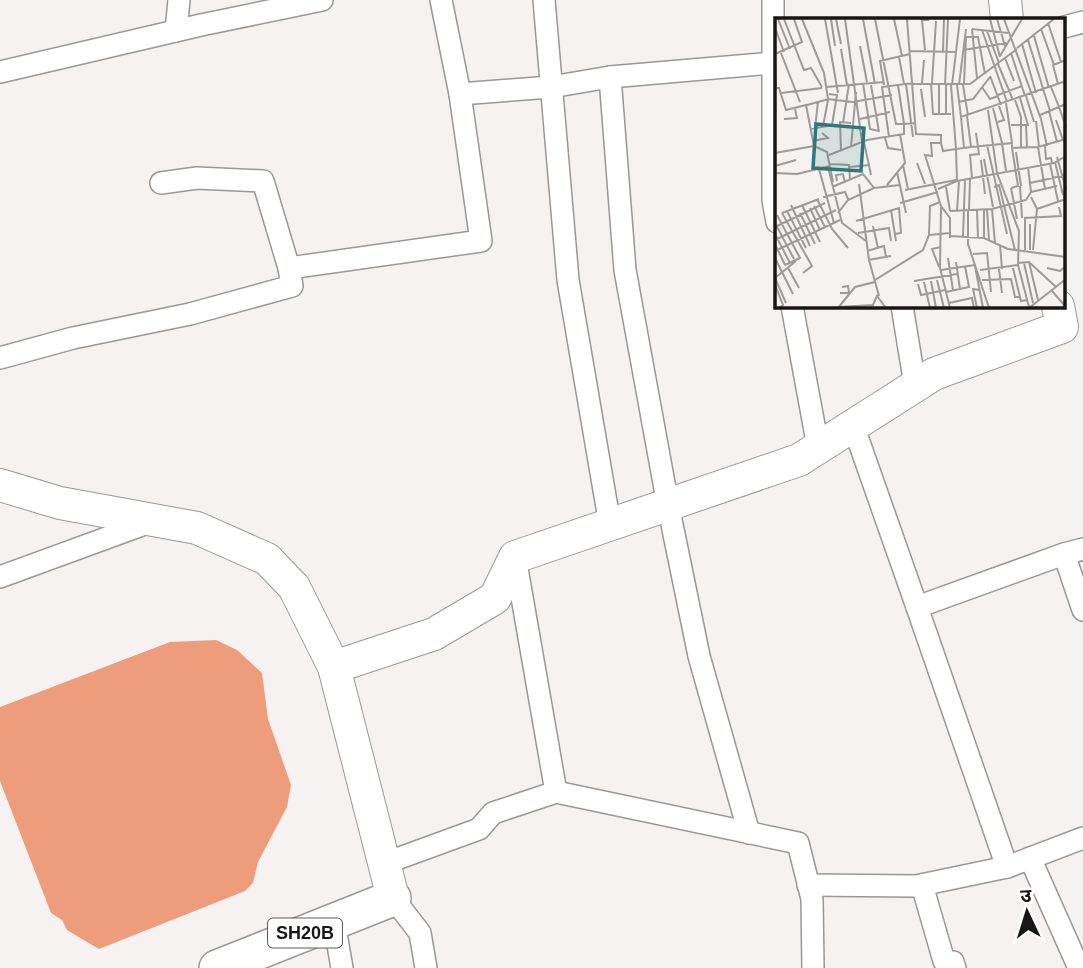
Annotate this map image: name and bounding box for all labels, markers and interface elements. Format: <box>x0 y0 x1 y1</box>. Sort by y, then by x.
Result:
inset map <box>775 18 1066 308</box>
north arrow <box>992 877 1062 947</box>
text: उ <box>1020 885 1033 906</box>
road number: SH20B <box>268 918 342 948</box>

